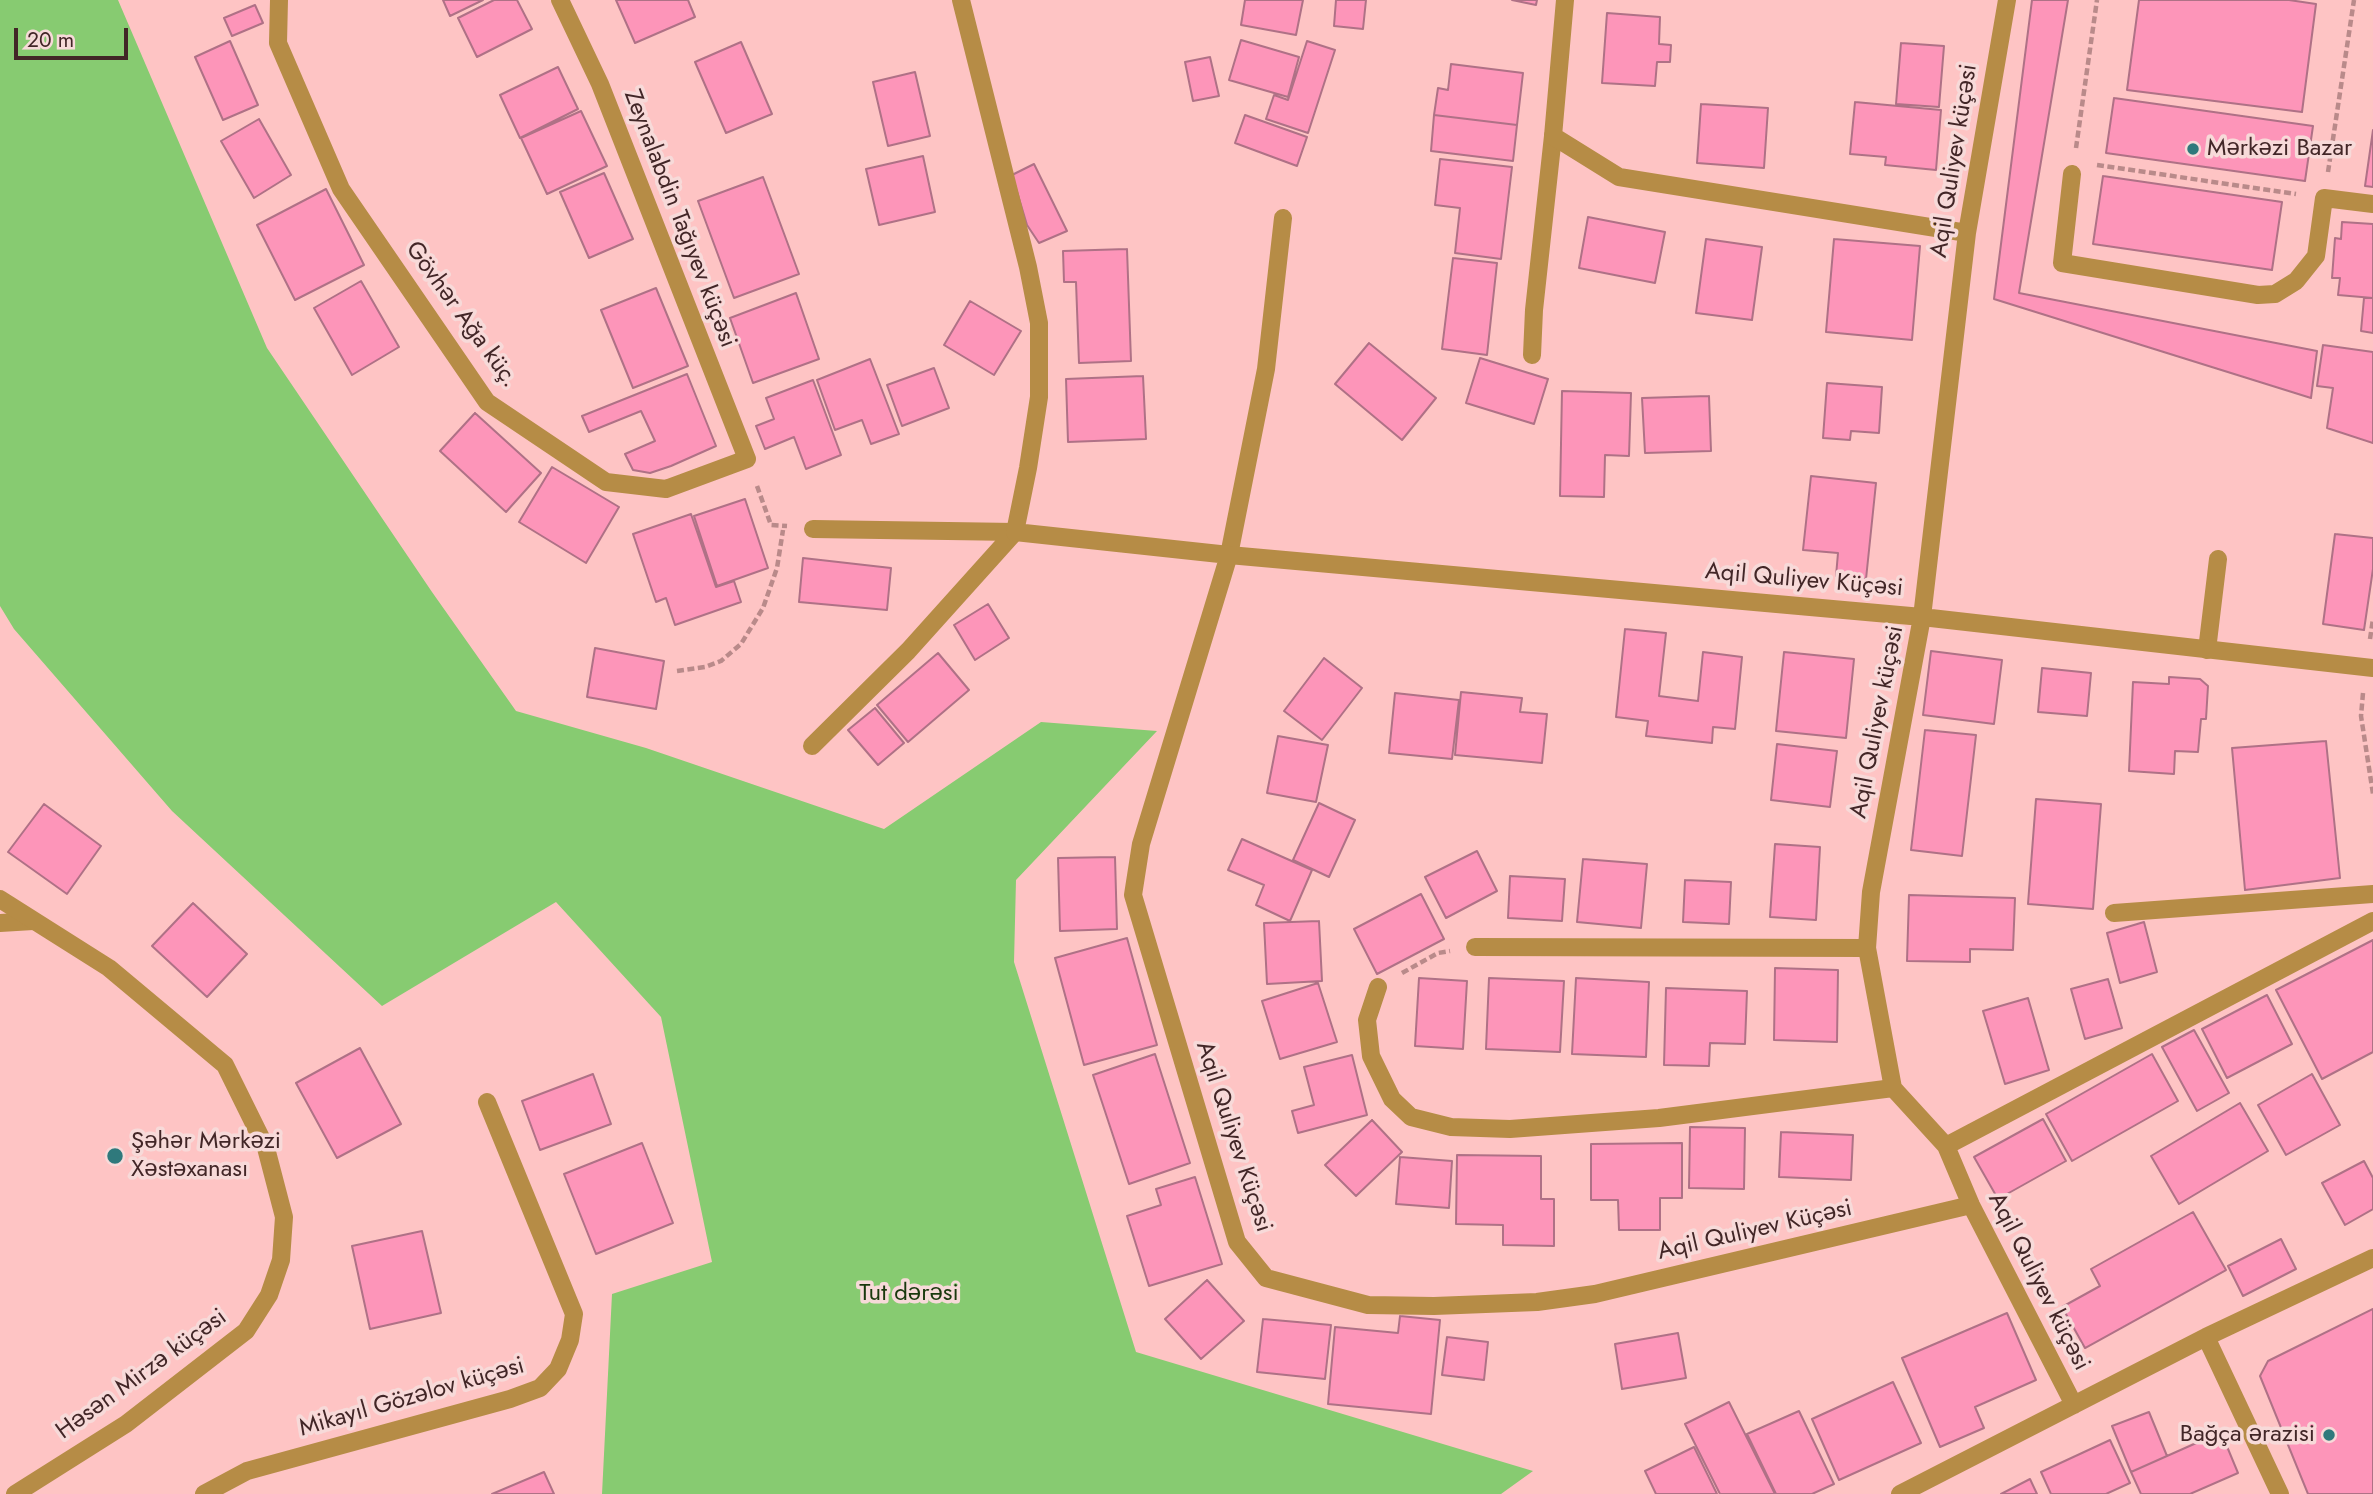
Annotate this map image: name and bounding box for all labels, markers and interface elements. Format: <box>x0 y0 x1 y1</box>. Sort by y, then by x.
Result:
scale bar <box>18 14 131 58</box>
text: 20 m <box>27 25 74 55</box>
street label: Aqil Quliyev küçəsi <box>1925 62 1985 260</box>
street label: Zeynalabdin Tağıyev küçəsi <box>617 86 741 352</box>
place label: Mərkəzi Bazar <box>2207 135 2352 163</box>
marker: Mərkəzi Bazar <box>2185 141 2201 157</box>
street label: Gövhər Ağa küç. <box>398 236 524 394</box>
street label: Aqil Quliyev Küçəsi <box>1704 558 1904 604</box>
street label: Aqil Quliyev küçəsi <box>1845 623 1911 821</box>
street label: Aqil Quliyev Küçəsi <box>1189 1038 1277 1236</box>
place label: Şəhər Mərkəzi Xəstəxanası <box>131 1128 281 1184</box>
marker: Şəhər Mərkəzi Xəstəxanası <box>105 1146 125 1166</box>
street label: Aqil Quliyev küçəsi <box>1981 1188 2095 1376</box>
street label: Aqil Quliyev Küçəsi <box>1655 1195 1855 1267</box>
park label: Tut dərəsi <box>859 1280 959 1308</box>
street label: Həsən Mirzə küçəsi <box>51 1304 233 1446</box>
street label: Mikayıl Gözəlov küçəsi <box>296 1352 528 1444</box>
place label: Bağça ərazisi <box>2180 1421 2315 1449</box>
marker: Bağça ərazisi <box>2321 1427 2337 1443</box>

